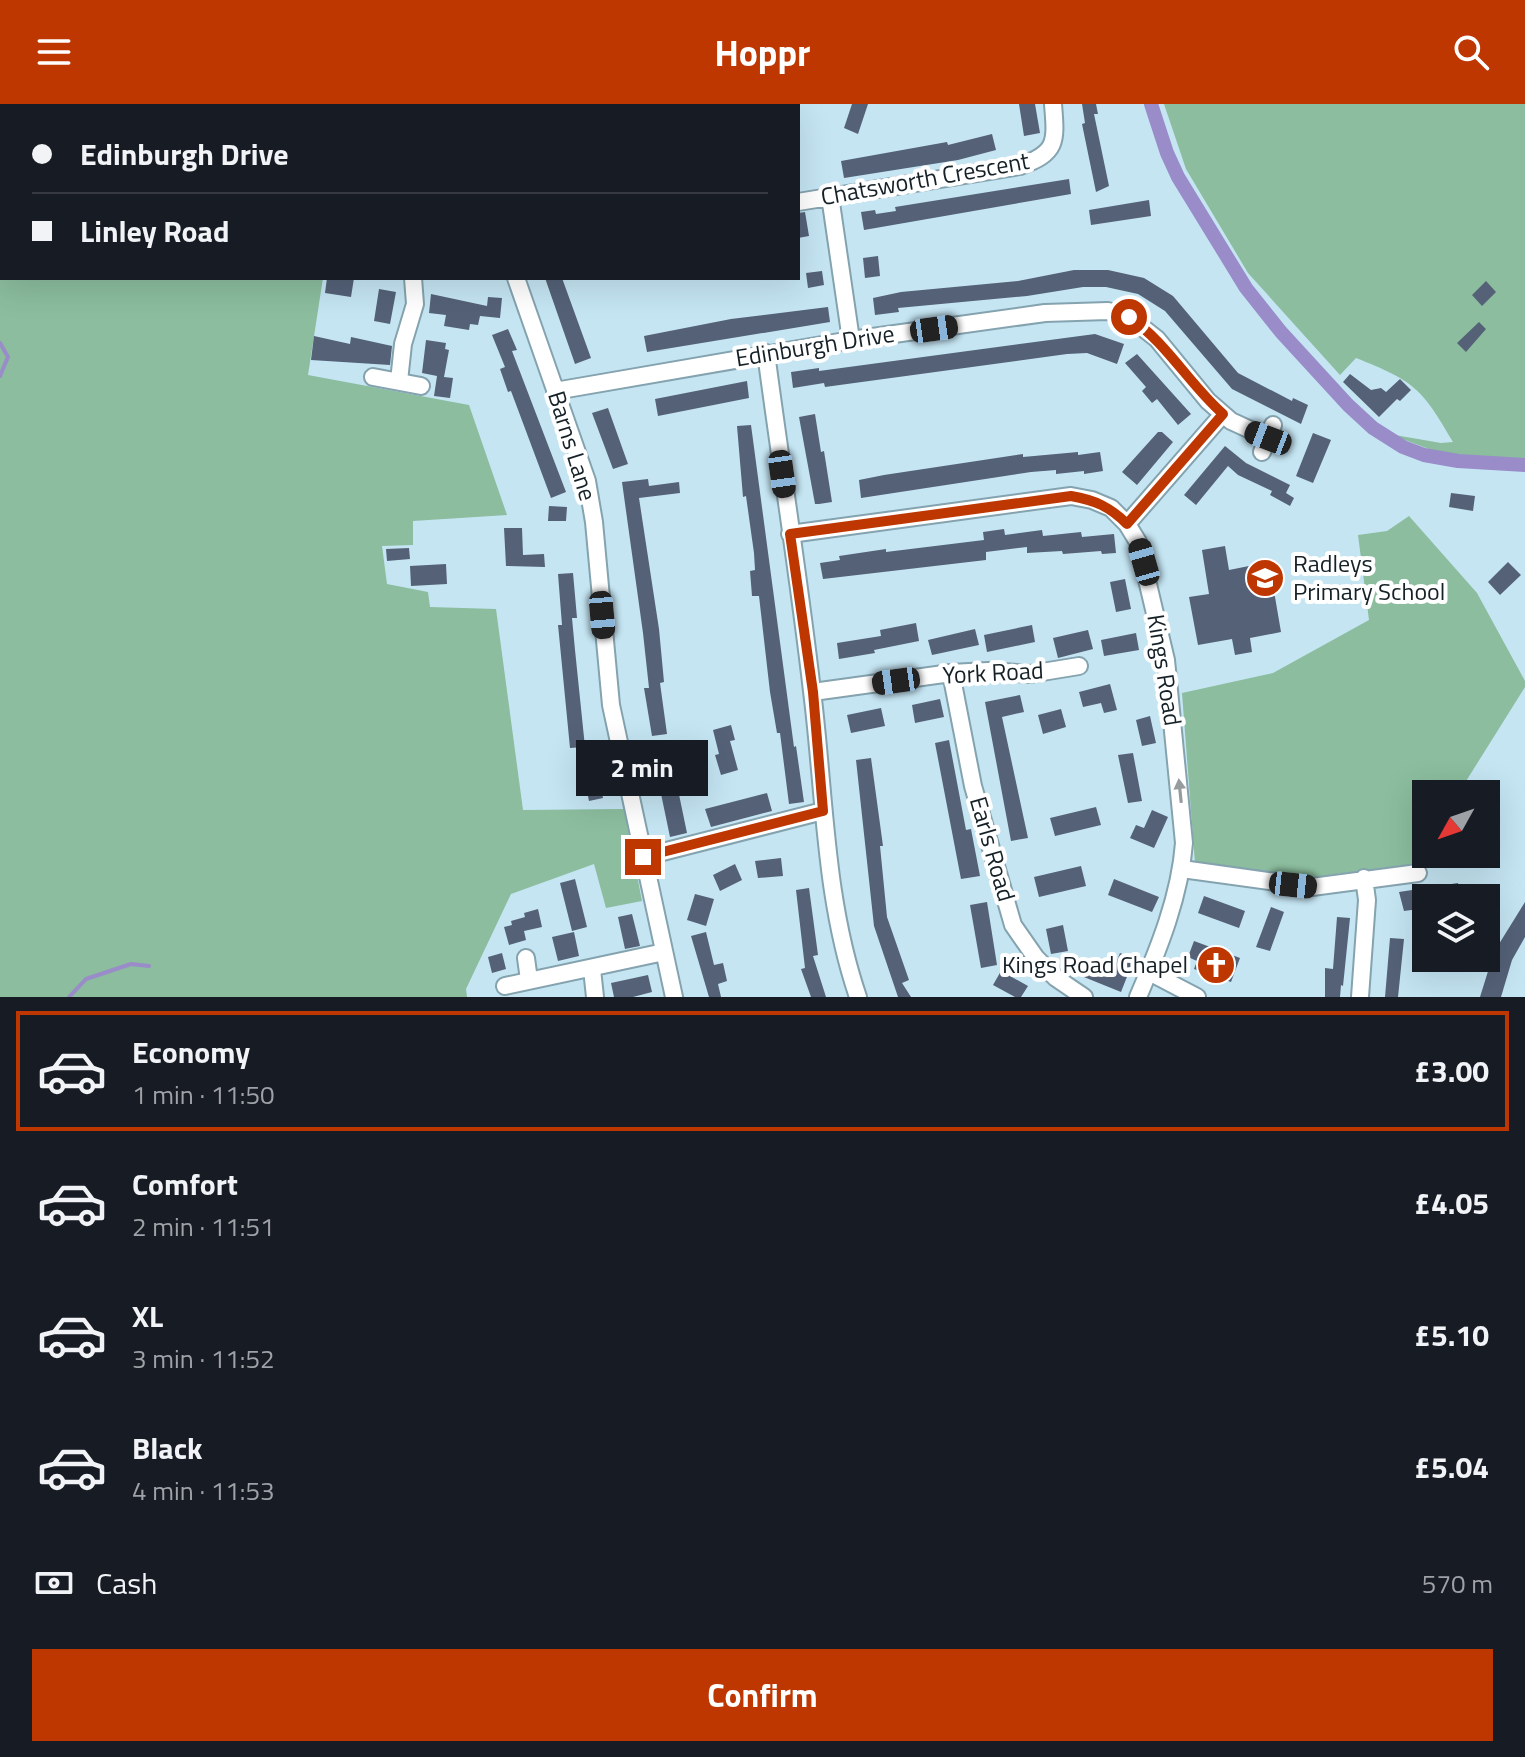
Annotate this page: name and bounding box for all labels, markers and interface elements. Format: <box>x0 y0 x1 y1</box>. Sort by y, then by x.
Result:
text: Hoppr <box>715 25 810 80</box>
icon: menu <box>32 30 76 74</box>
icon: search <box>1449 30 1493 74</box>
text: Edinburgh Drive <box>80 131 289 177</box>
street label: Chatsworth Crescent <box>818 142 1032 214</box>
text: Linley Road <box>80 208 229 254</box>
route start <box>1111 299 1147 335</box>
car <box>909 314 959 344</box>
street label: Edinburgh Drive <box>733 315 897 375</box>
street label: Barns Lane <box>539 386 607 505</box>
car <box>1241 418 1295 458</box>
car <box>767 449 797 499</box>
car <box>1126 536 1162 588</box>
place label: Radleys Primary School <box>1293 545 1445 609</box>
school or university icon: Radleys Primary School <box>1244 557 1286 599</box>
car <box>588 590 616 640</box>
street label: Kings Road <box>1138 611 1192 728</box>
street label: York Road <box>942 651 1044 693</box>
car <box>871 666 921 696</box>
callout: 2 min <box>577 741 709 797</box>
text: 2 min <box>610 748 674 787</box>
one-way arrow <box>1173 778 1186 803</box>
north arrow <box>1412 780 1500 868</box>
map controls <box>1412 780 1500 972</box>
street label: Earls Road <box>961 792 1025 905</box>
route end <box>625 839 661 875</box>
car <box>1268 871 1318 899</box>
button: layers <box>1412 884 1500 972</box>
church icon: Kings Road Chapel <box>1195 944 1237 986</box>
place label: Kings Road Chapel <box>1002 946 1188 982</box>
text: Economy <box>132 1029 250 1075</box>
icon: car <box>36 1035 108 1107</box>
text: £3.00 <box>1414 1048 1489 1094</box>
text: 1 min · 11:50 <box>132 1075 275 1114</box>
text: Comfort <box>132 1161 238 1207</box>
icon: car <box>36 1167 108 1239</box>
text: £4.05 <box>1414 1180 1489 1226</box>
text: 2 min · 11:51 <box>132 1207 275 1246</box>
text: XL <box>132 1293 163 1339</box>
icon: car <box>36 1299 108 1371</box>
text: £5.10 <box>1414 1312 1489 1358</box>
text: 3 min · 11:52 <box>132 1339 275 1378</box>
text: Black <box>132 1425 203 1471</box>
icon: car <box>36 1431 108 1503</box>
text: £5.04 <box>1414 1444 1489 1490</box>
text: 4 min · 11:53 <box>132 1471 275 1510</box>
text: Cash <box>96 1560 157 1606</box>
icon: cash <box>32 1561 76 1605</box>
text: 570 m <box>1422 1564 1493 1603</box>
button: Confirm <box>32 1649 1493 1741</box>

